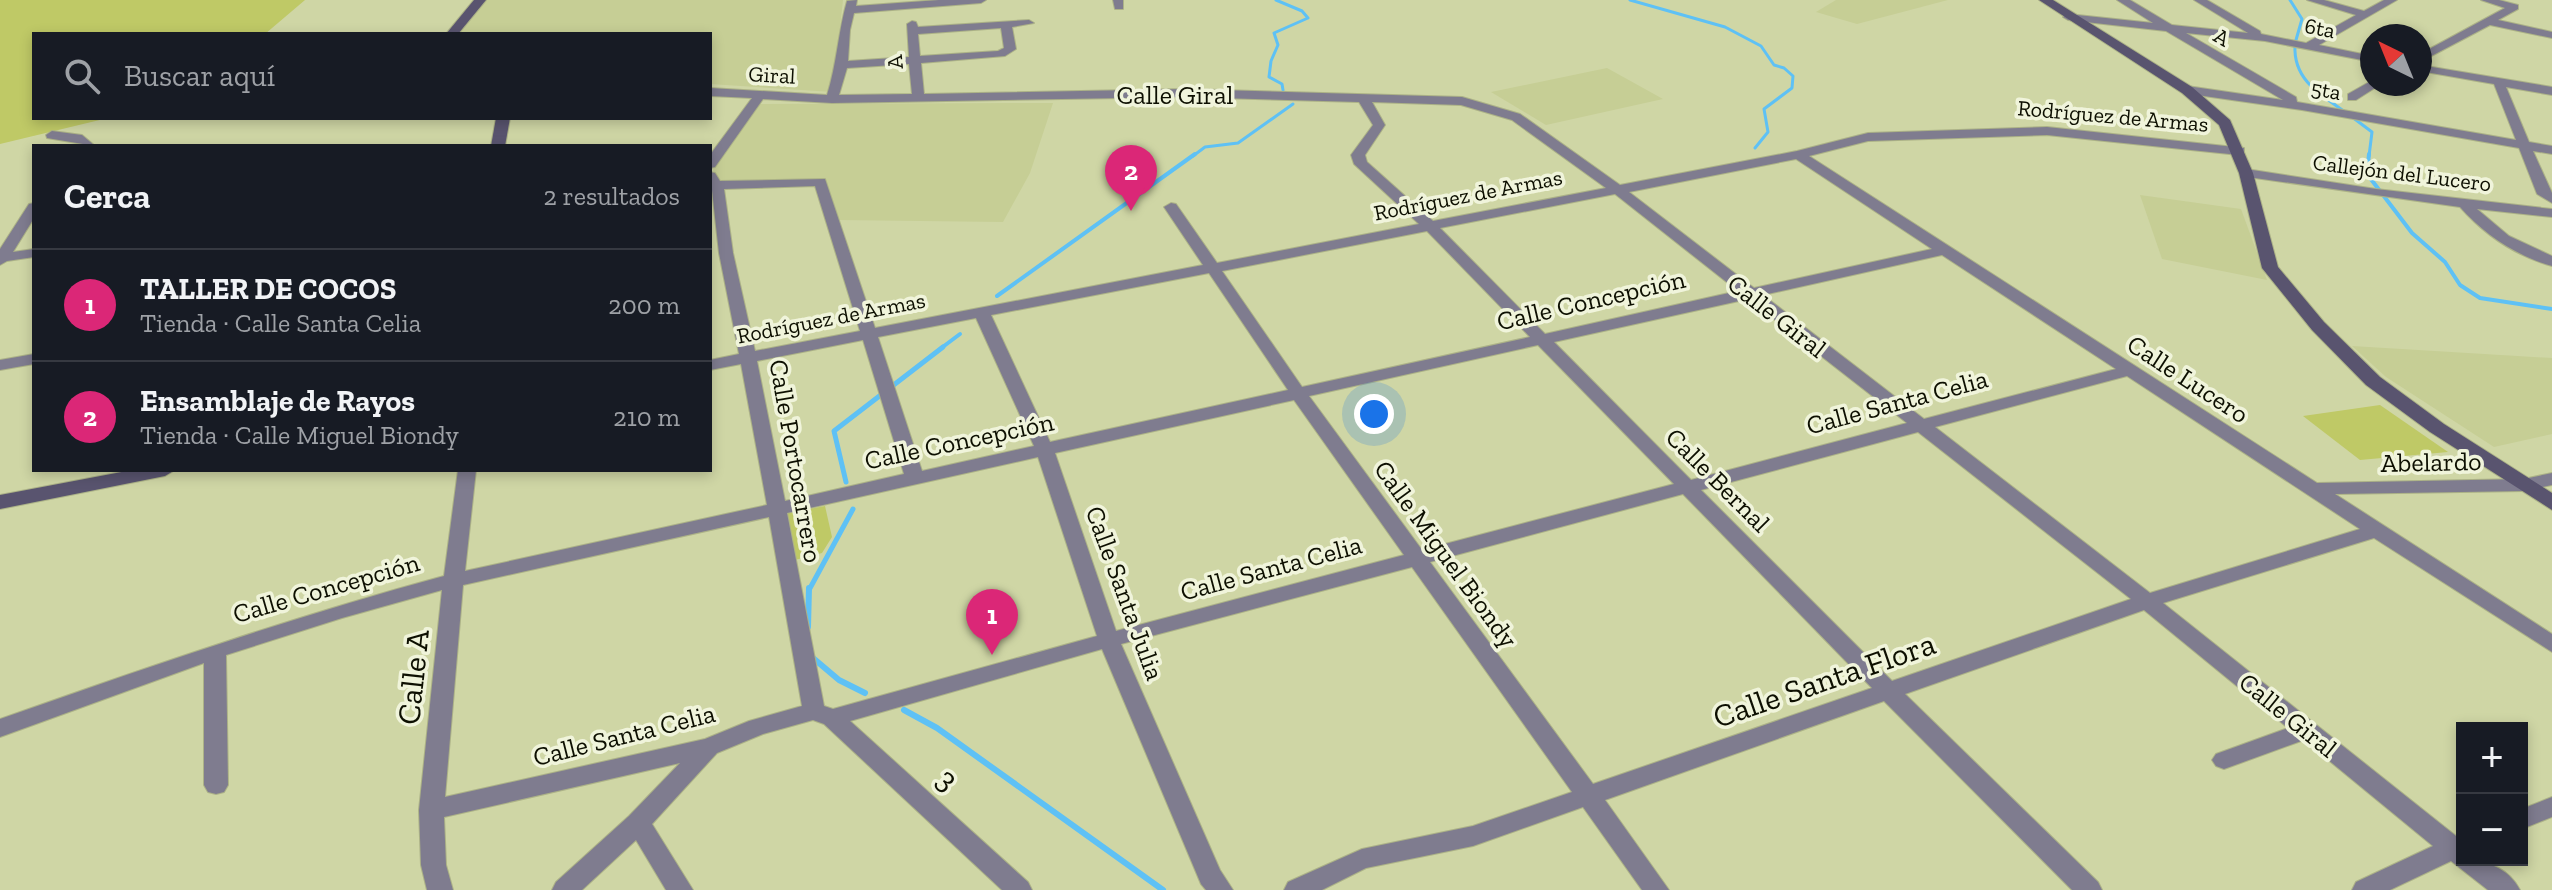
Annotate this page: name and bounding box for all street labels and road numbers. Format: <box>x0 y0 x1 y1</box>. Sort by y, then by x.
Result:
street label: 6ta <box>2302 12 2338 44</box>
street label: A <box>2209 22 2236 53</box>
street label: A <box>881 53 909 70</box>
street label: Giral <box>748 60 796 90</box>
street label: 5ta <box>2309 74 2344 106</box>
street label: Calle Giral <box>1117 79 1234 111</box>
street label: Rodríguez de Armas <box>2016 94 2210 138</box>
street label: Callejón del Lucero <box>2311 149 2493 197</box>
street label: Rodríguez de Armas <box>1371 163 1565 227</box>
street label: Calle Concepción <box>1494 263 1688 337</box>
street label: Calle Giral <box>1721 267 1833 365</box>
street label: Rodríguez de Armas <box>734 286 928 350</box>
street label: Calle Lucero <box>2121 328 2255 430</box>
street label: Calle Portocarrero <box>762 357 830 565</box>
street label: Calle Santa Celia <box>1803 362 1992 442</box>
street label: Calle Concepción <box>862 405 1057 477</box>
street label: Calle Bernal <box>1659 421 1777 539</box>
street label: Abelardo <box>2380 445 2482 479</box>
street label: Calle Miguel Biondy <box>1367 454 1525 655</box>
street label: Calle Santa Julia <box>1079 502 1171 685</box>
street label: Calle Santa Celia <box>1177 528 1366 608</box>
street label: Calle Concepción <box>229 546 423 630</box>
street label: Calle Santa Flora <box>1708 624 1940 736</box>
street label: Calle A <box>389 627 437 726</box>
street label: Calle Giral <box>2232 666 2344 764</box>
street label: Calle Santa Celia <box>530 697 719 773</box>
street label: 3 <box>929 760 967 798</box>

